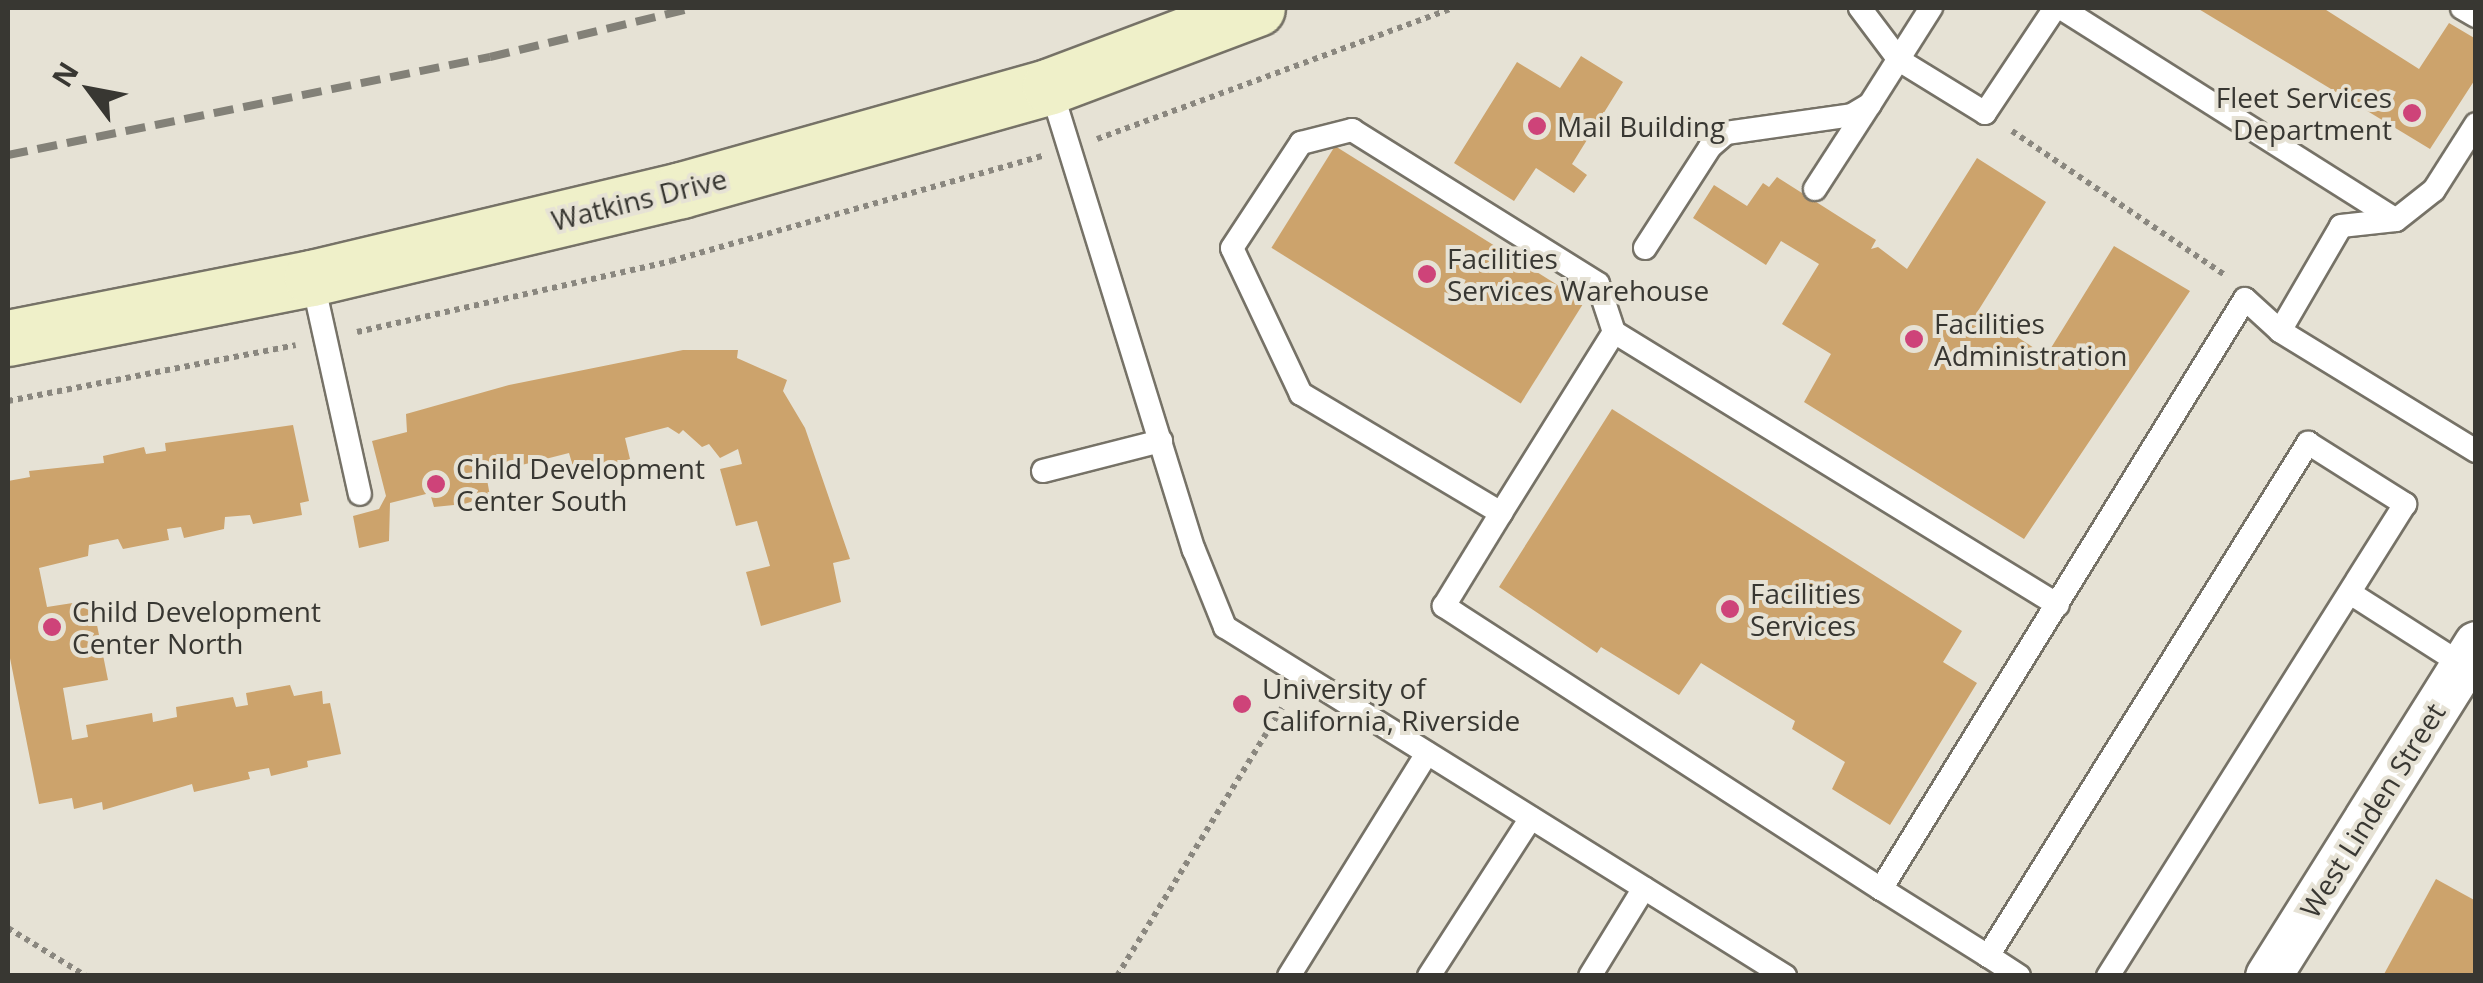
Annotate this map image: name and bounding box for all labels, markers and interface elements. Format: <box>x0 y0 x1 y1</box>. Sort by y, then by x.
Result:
north arrow <box>40 40 140 140</box>
text: N <box>42 54 87 94</box>
place label: Fleet Services Department <box>2216 80 2392 146</box>
marker: Fleet Services Department <box>2401 102 2423 124</box>
place label: Mail Building <box>1557 109 1725 143</box>
marker: Mail Building <box>1526 115 1548 137</box>
street label: Watkins Drive <box>548 161 730 237</box>
place label: Facilities Services Warehouse <box>1447 241 1709 307</box>
marker: Facilities Services Warehouse <box>1416 263 1438 285</box>
place label: Facilities Administration <box>1934 306 2127 372</box>
marker: Facilities Administration <box>1903 328 1925 350</box>
place label: Child Development Center South <box>456 451 705 517</box>
marker: Child Development Center South <box>425 473 447 495</box>
place label: Facilities Services <box>1750 576 1861 642</box>
place label: Child Development Center North <box>72 594 321 660</box>
marker: Facilities Services <box>1719 598 1741 620</box>
marker: Child Development Center North <box>41 616 63 638</box>
place label: University of California, Riverside <box>1262 671 1520 737</box>
marker: University of California, Riverside <box>1231 693 1253 715</box>
street label: West Linden Street <box>2292 697 2452 923</box>

